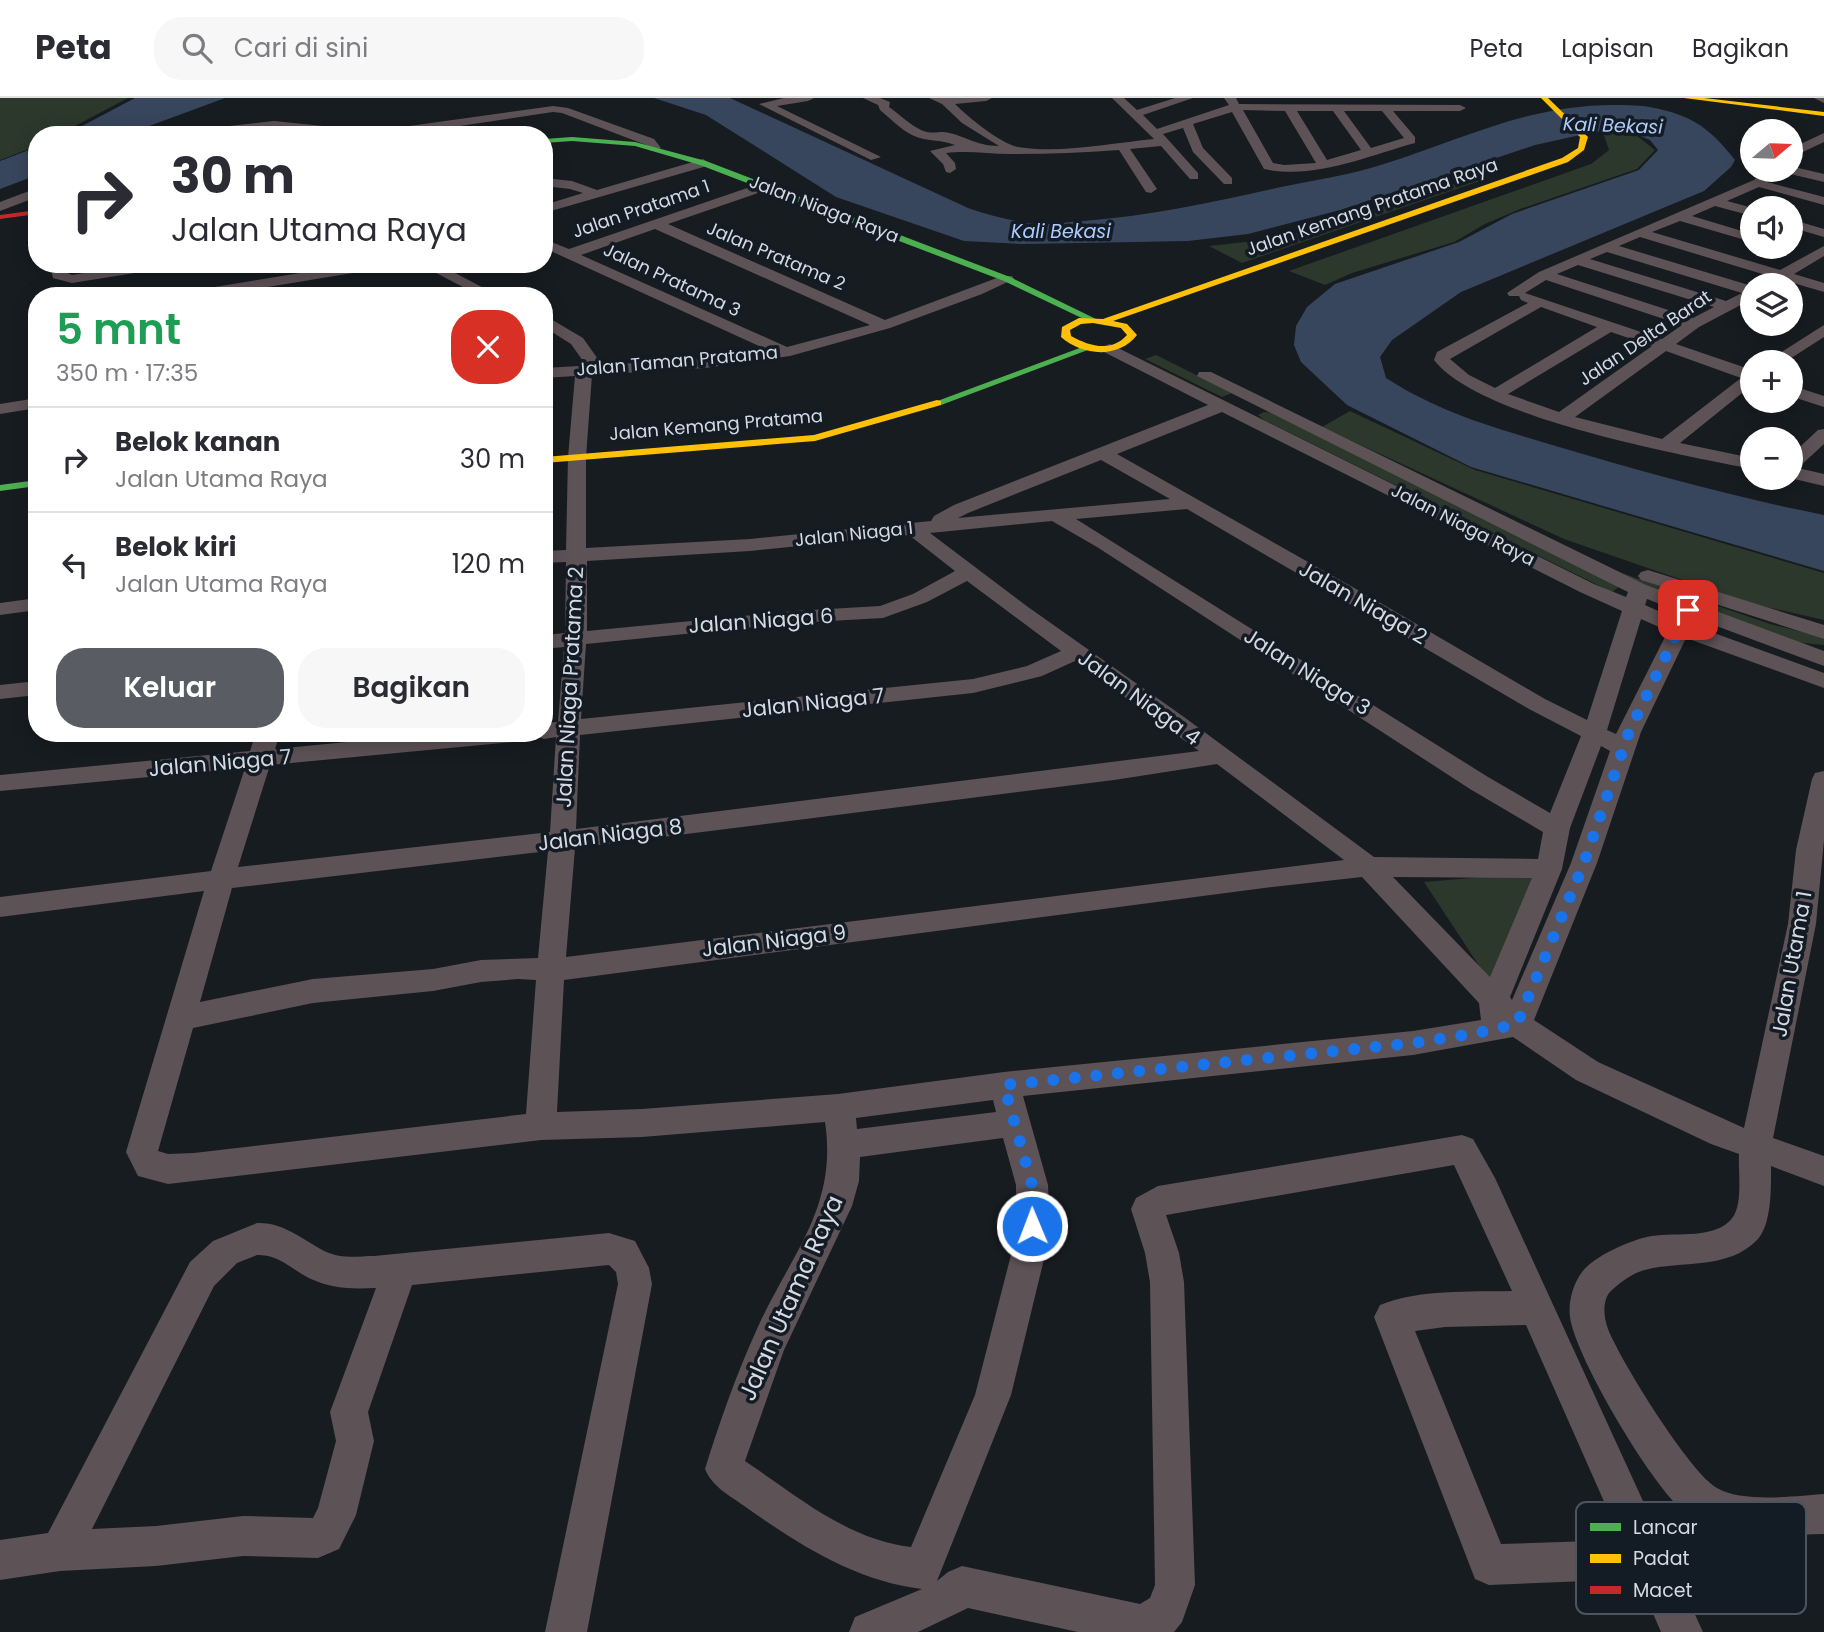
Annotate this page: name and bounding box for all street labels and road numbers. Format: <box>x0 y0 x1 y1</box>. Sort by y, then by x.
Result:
street label: Jalan Kemang Pratama Raya <box>1243 152 1501 261</box>
street label: Jalan Niaga Raya <box>746 168 903 249</box>
street label: Jalan Pratama 1 <box>569 173 713 244</box>
street label: Jalan Pratama 2 <box>703 215 849 296</box>
street label: Jalan Pratama 3 <box>600 237 745 322</box>
street label: Jalan Delta Barat <box>1573 284 1716 391</box>
street label: Jalan Taman Pratama <box>575 339 779 382</box>
street label: Jalan Kemang Pratama <box>608 403 824 446</box>
street label: Jalan Niaga Raya <box>1387 477 1539 572</box>
street label: Jalan Niaga 1 <box>794 515 914 552</box>
street label: Jalan Niaga 2 <box>1294 554 1433 651</box>
street label: Jalan Niaga Pratama 2 <box>549 566 590 808</box>
street label: Jalan Niaga 6 <box>688 601 834 640</box>
street label: Jalan Niaga 3 <box>1238 621 1376 722</box>
street label: Jalan Niaga 4 <box>1072 643 1207 752</box>
street label: Jalan Niaga 7 <box>740 681 886 724</box>
street label: Jalan Niaga 7 <box>147 742 293 783</box>
street label: Jalan Niaga 8 <box>536 811 684 858</box>
street label: Jalan Utama 1 <box>1764 889 1819 1039</box>
street label: Jalan Niaga 9 <box>700 917 848 964</box>
street label: Jalan Utama Raya <box>730 1190 851 1406</box>

